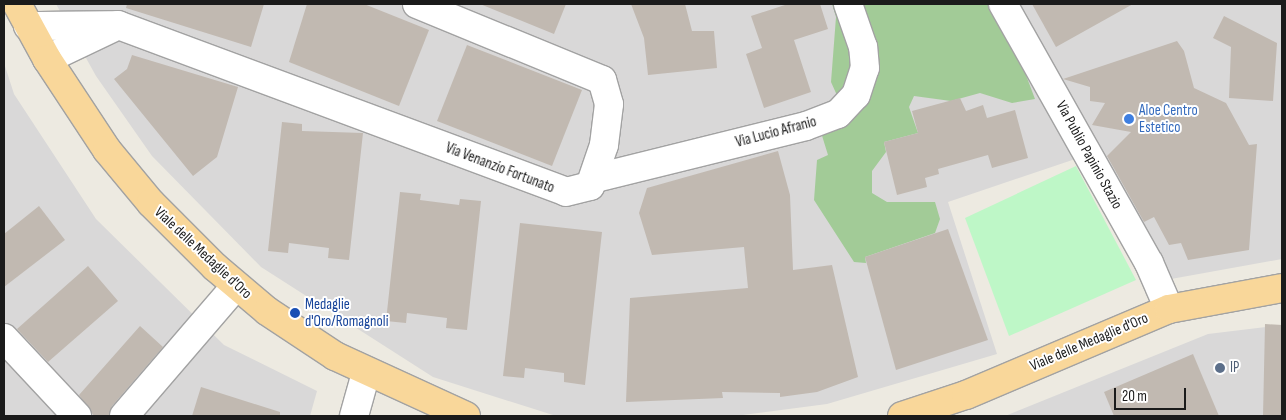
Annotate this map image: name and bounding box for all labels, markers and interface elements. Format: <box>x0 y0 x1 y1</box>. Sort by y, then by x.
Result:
street label: Via Publio Papinio Stazio <box>1052 98 1126 212</box>
place label: Aloe Centro Estetico <box>1139 101 1198 136</box>
street label: Via Lucio Afranio <box>734 113 818 151</box>
marker: Aloe Centro Estetico <box>1123 113 1135 125</box>
street label: Via Venanzio Fortunato <box>443 139 557 197</box>
street label: Viale delle Medaglie d'Oro <box>151 203 255 303</box>
place label: Medaglie d'Oro/Romagnoli <box>305 295 389 330</box>
marker: Medaglie d'Oro/Romagnoli <box>289 307 301 319</box>
street label: Viale delle Medaglie d'Oro <box>1027 309 1151 375</box>
place label: IP <box>1230 359 1239 377</box>
marker: IP <box>1214 362 1226 374</box>
scale bar <box>1116 378 1188 410</box>
text: 20 m <box>1122 387 1147 406</box>

